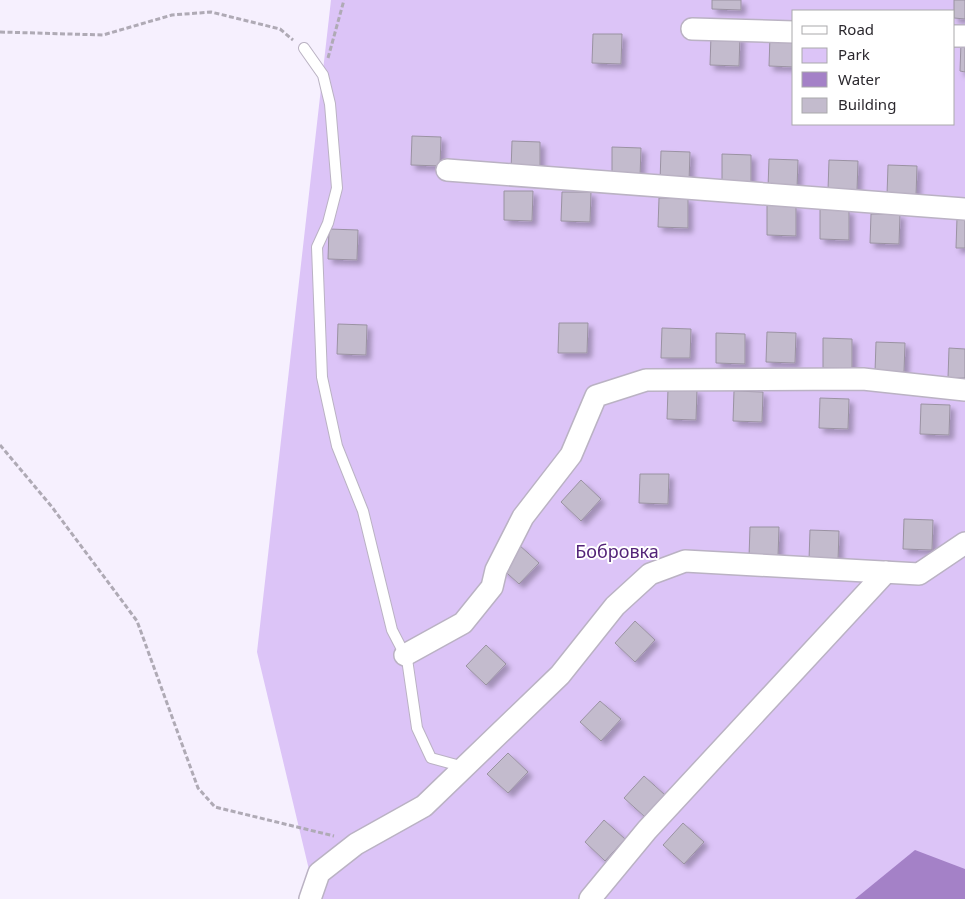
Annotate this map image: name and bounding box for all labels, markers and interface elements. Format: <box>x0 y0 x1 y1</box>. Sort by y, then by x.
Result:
legend <box>792 10 955 125</box>
text: Road <box>838 19 874 39</box>
text: Park <box>838 44 870 64</box>
text: Water <box>838 69 880 89</box>
text: Building <box>838 94 896 114</box>
park label: Бобровка <box>575 539 659 563</box>

